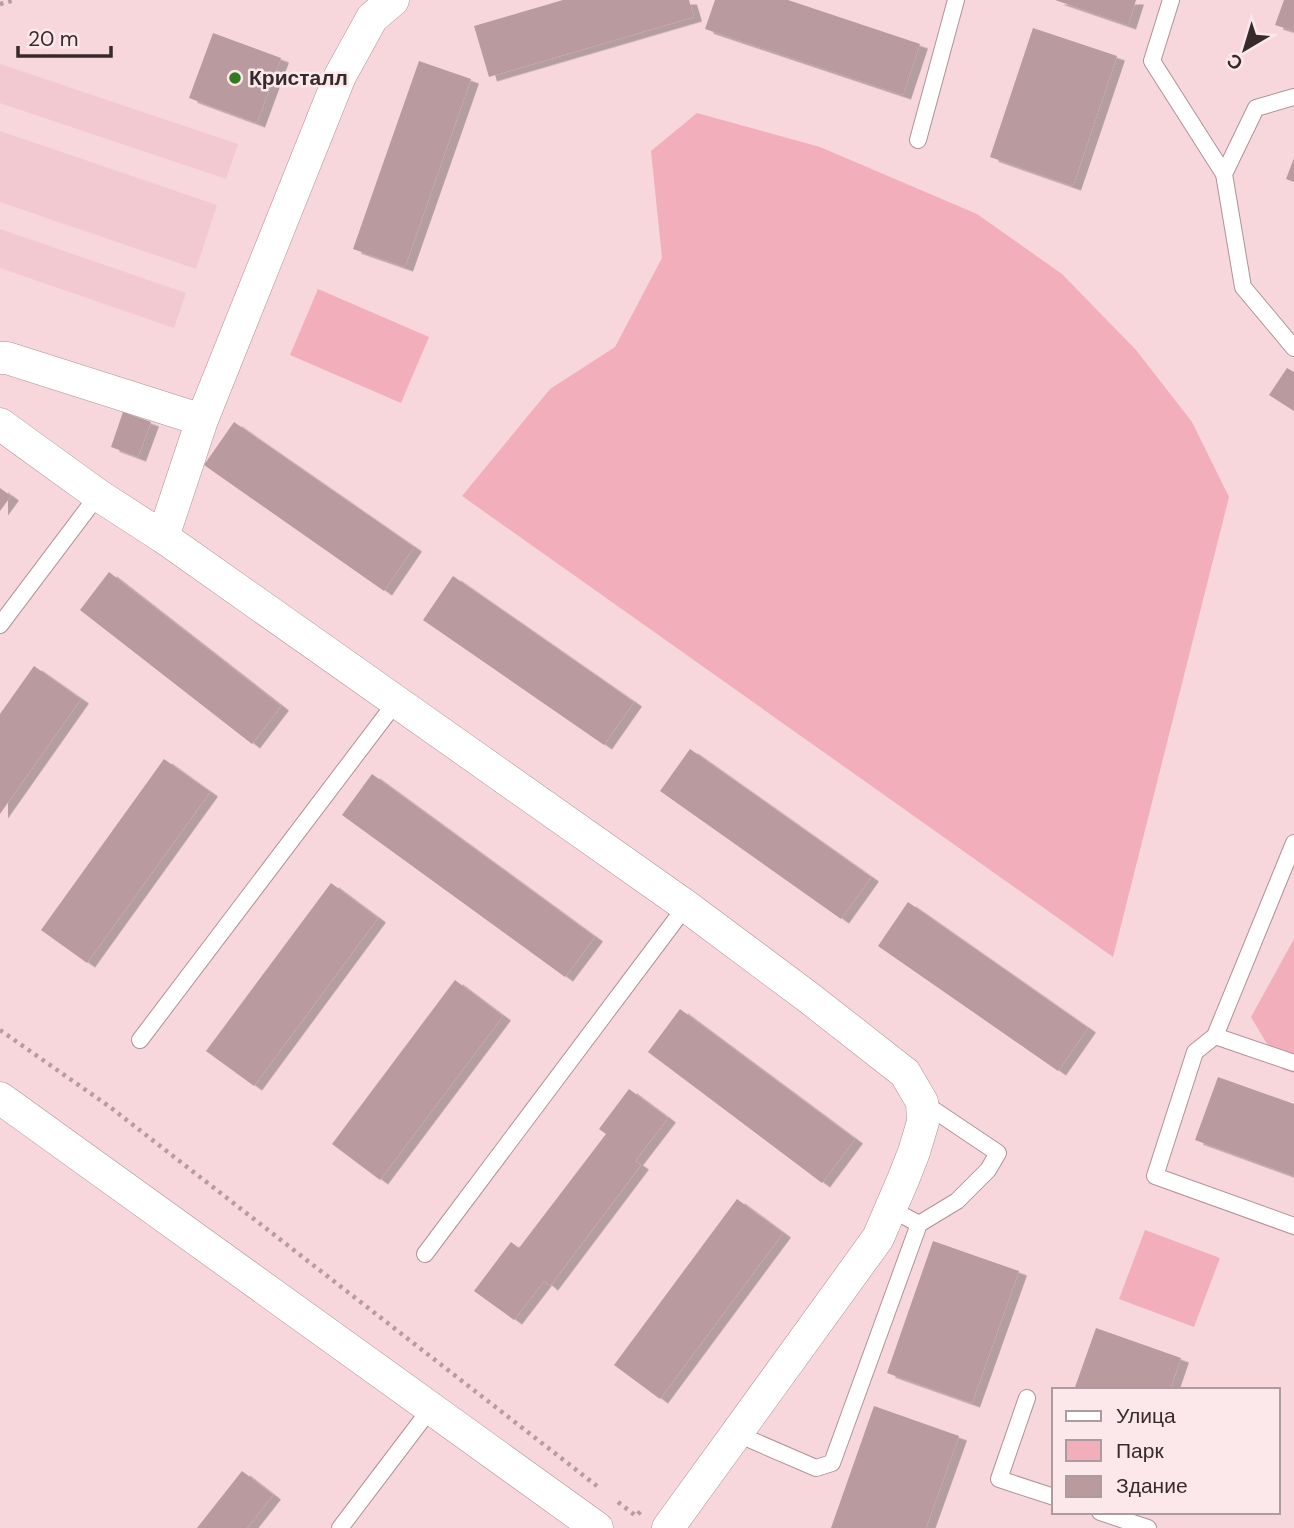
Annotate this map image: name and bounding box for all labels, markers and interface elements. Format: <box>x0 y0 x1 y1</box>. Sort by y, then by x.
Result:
scale bar <box>18 14 110 58</box>
north arrow <box>1210 14 1280 84</box>
text: 20 m <box>28 25 79 53</box>
text: С <box>1222 48 1248 76</box>
place label: Кристалл <box>249 64 348 92</box>
marker: Кристалл <box>227 70 243 86</box>
legend <box>1052 1388 1280 1514</box>
text: Улица <box>1116 1402 1176 1430</box>
text: Парк <box>1116 1437 1164 1465</box>
text: Здание <box>1116 1472 1188 1500</box>

